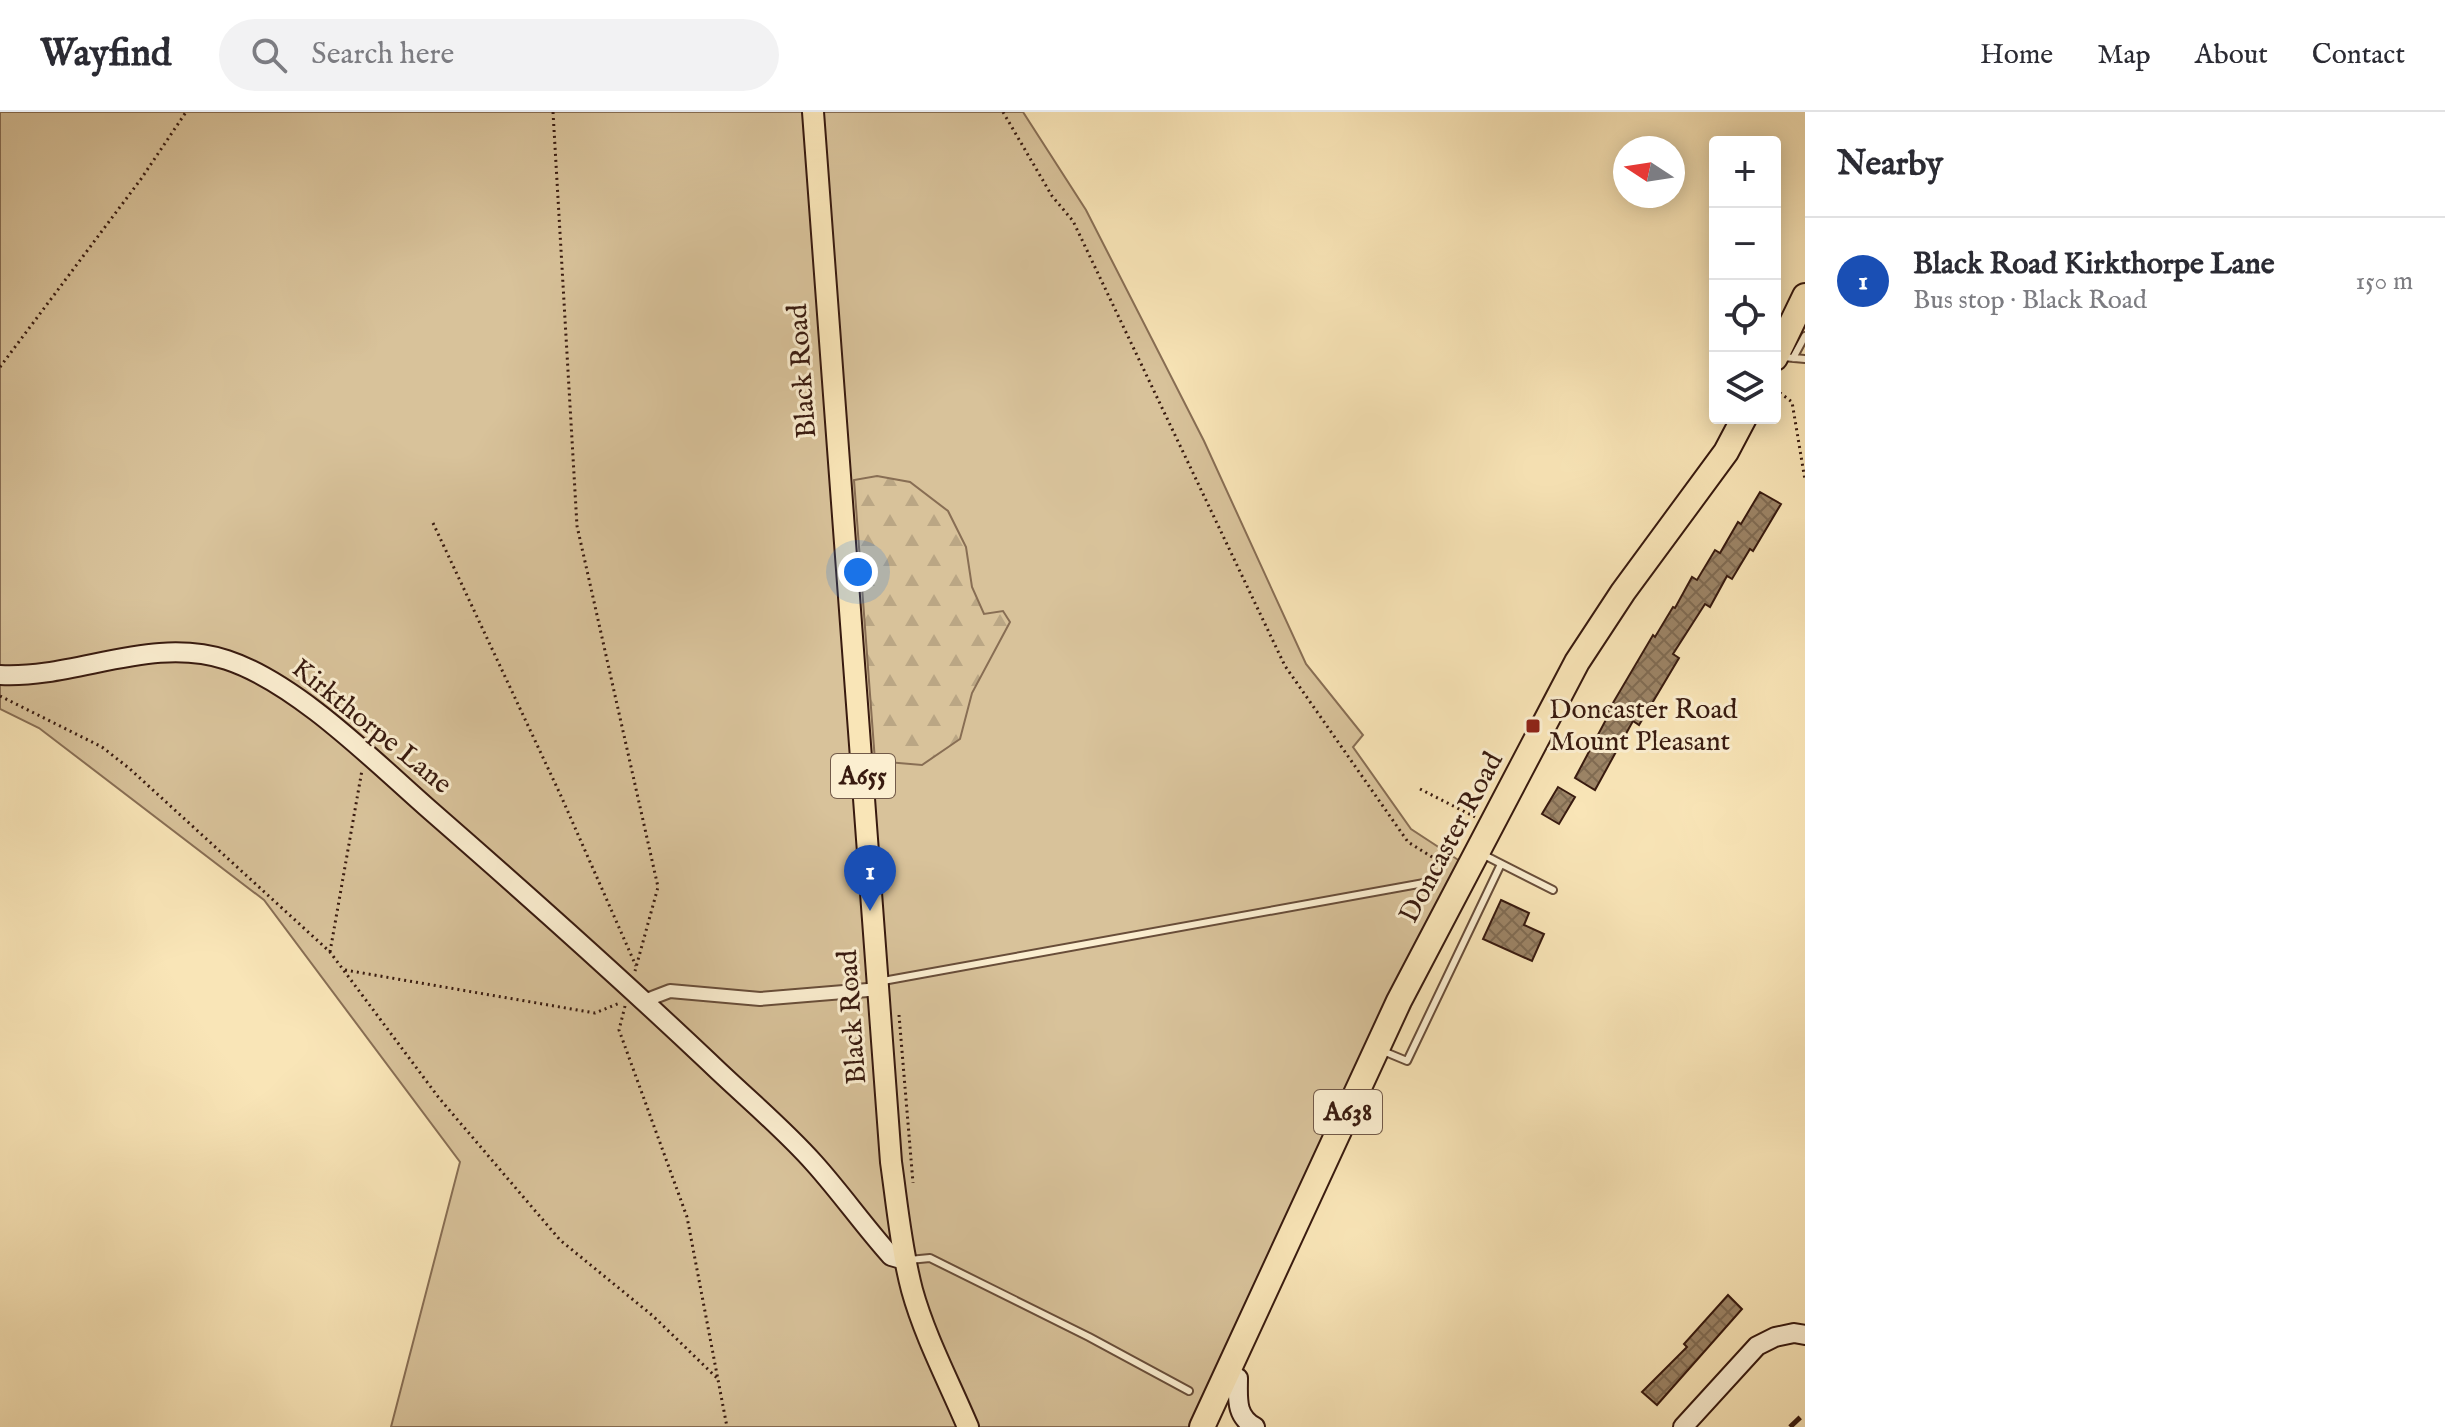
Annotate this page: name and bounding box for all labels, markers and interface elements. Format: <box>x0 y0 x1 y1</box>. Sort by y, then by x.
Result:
search box <box>219 19 779 91</box>
text: Wayfind <box>40 31 171 79</box>
icon: search <box>247 33 291 77</box>
text: Search here <box>311 36 454 74</box>
text: Home <box>1980 38 2053 73</box>
text: Map <box>2097 38 2151 73</box>
text: About <box>2195 38 2268 73</box>
text: Contact <box>2312 38 2405 73</box>
north arrow <box>1613 136 1685 208</box>
map controls <box>1709 136 1781 424</box>
button: + <box>1709 136 1781 208</box>
text: Nearby <box>1837 143 1943 186</box>
button: − <box>1709 208 1781 280</box>
text: Black Road Kirkthorpe Lane <box>1913 246 2274 284</box>
text: 1 <box>1858 265 1868 298</box>
text: 150 m <box>2355 265 2413 298</box>
button: locate <box>1709 280 1781 352</box>
text: Bus stop · Black Road <box>1913 284 2147 317</box>
street label: Black Road <box>781 303 825 439</box>
button: layers <box>1709 352 1781 424</box>
your location <box>838 552 878 592</box>
street label: Kirkthorpe Lane <box>284 652 458 803</box>
place label: Doncaster Road Mount Pleasant <box>1549 693 1738 760</box>
marker: Doncaster Road Mount Pleasant <box>1524 717 1542 735</box>
street label: Doncaster Road <box>1392 747 1512 929</box>
road number: A655 <box>831 754 895 798</box>
pin: 1 <box>844 845 896 911</box>
street label: Black Road <box>831 949 875 1085</box>
road number: A638 <box>1314 1090 1382 1134</box>

